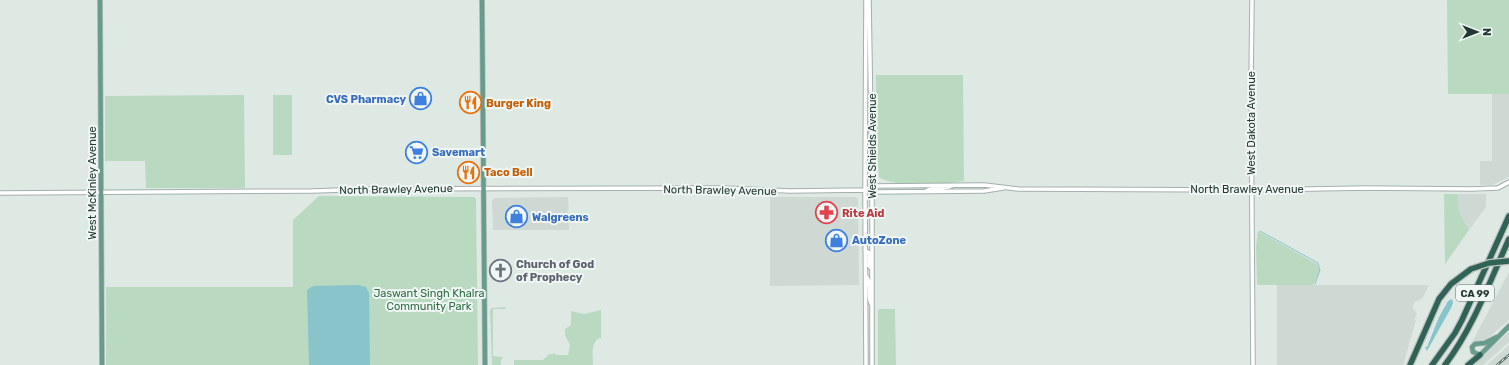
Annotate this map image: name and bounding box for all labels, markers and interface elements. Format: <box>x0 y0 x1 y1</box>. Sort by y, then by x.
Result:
north arrow <box>1457 12 1497 52</box>
text: N <box>1480 28 1493 36</box>
street label: West Dakota Avenue <box>1245 71 1258 175</box>
shop icon: CVS Pharmacy <box>408 86 434 112</box>
restaurant icon: Burger King <box>457 90 483 116</box>
place label: CVS Pharmacy <box>326 93 406 106</box>
street label: West Shields Avenue <box>866 93 879 199</box>
place label: Burger King <box>486 97 551 110</box>
street label: West McKinley Avenue <box>86 126 99 240</box>
supermarket icon: Savemart <box>404 139 430 165</box>
place label: Savemart <box>432 146 485 159</box>
restaurant icon: Taco Bell <box>455 159 481 185</box>
place label: Taco Bell <box>484 166 533 179</box>
street label: North Brawley Avenue <box>339 182 453 197</box>
street label: North Brawley Avenue <box>663 183 777 198</box>
street label: North Brawley Avenue <box>1190 183 1304 196</box>
pharmacy icon: Rite Aid <box>814 200 840 226</box>
shop icon: Walgreens <box>503 204 529 230</box>
place label: Rite Aid <box>842 207 885 220</box>
place label: Walgreens <box>532 211 589 224</box>
shop icon: AutoZone <box>824 227 850 253</box>
place label: AutoZone <box>852 234 906 247</box>
church icon: Church of God of Prophecy <box>488 257 514 283</box>
place label: Church of God of Prophecy <box>516 258 594 284</box>
road number: CA 99 <box>1456 285 1494 301</box>
park label: Jaswant Singh Khalra Community Park <box>373 287 485 313</box>

